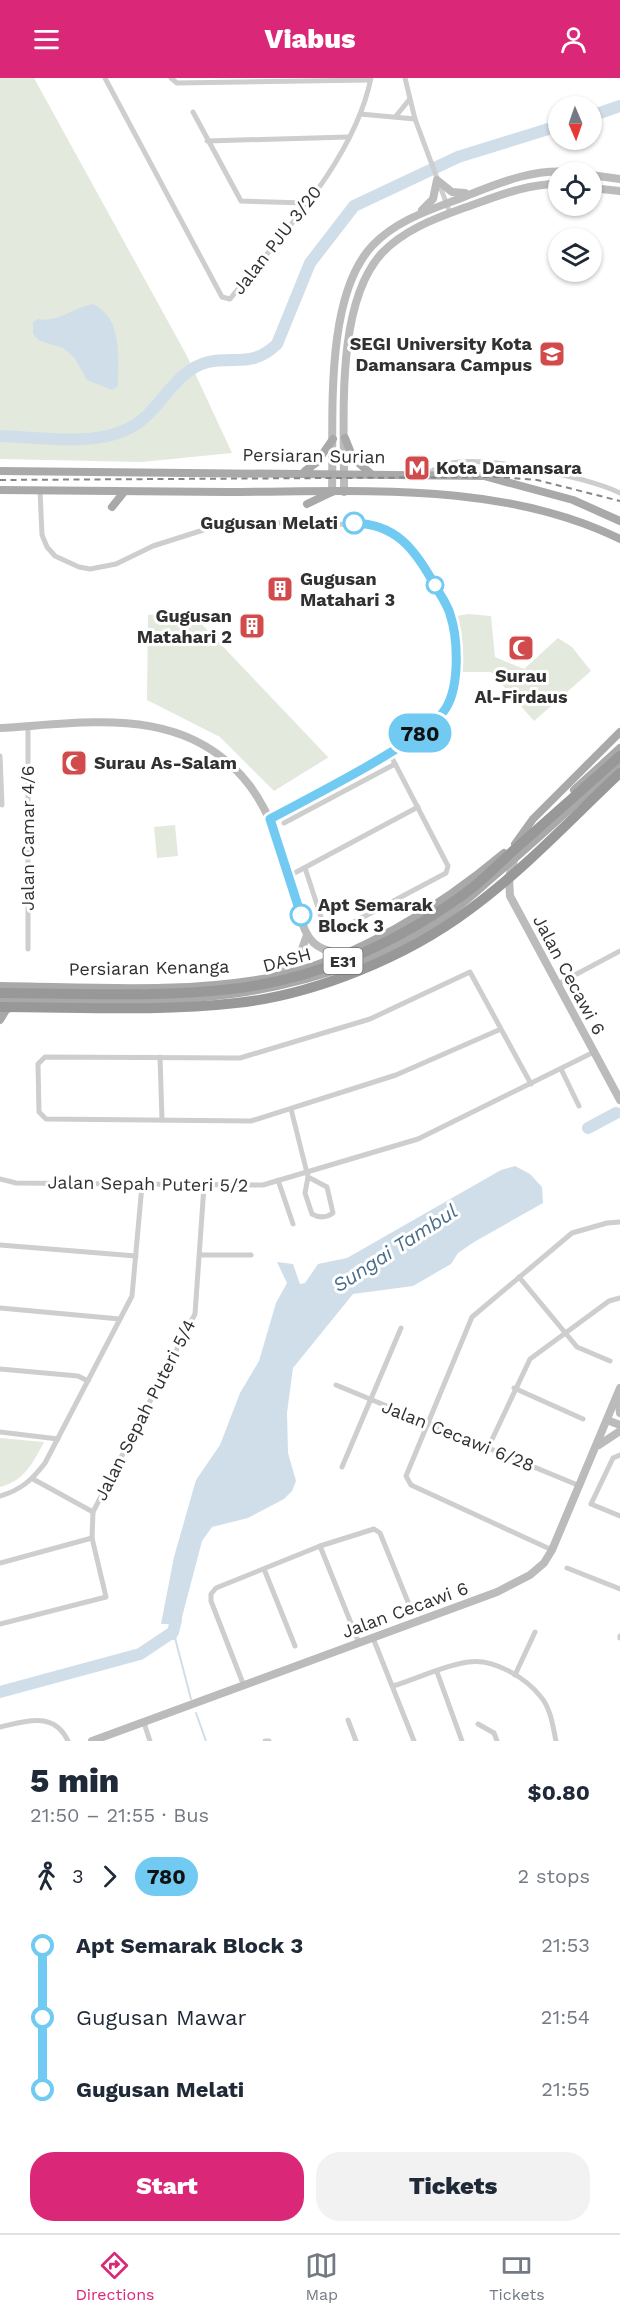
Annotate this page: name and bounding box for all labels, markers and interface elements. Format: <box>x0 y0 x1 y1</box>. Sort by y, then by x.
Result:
icon: menu <box>30 23 63 56</box>
text: Viabus <box>265 23 355 55</box>
icon: person <box>557 23 590 56</box>
north arrow <box>548 96 602 150</box>
map controls <box>548 96 602 282</box>
button: locate <box>548 162 602 216</box>
street label: Jalan PJU 3/20 <box>228 181 326 298</box>
button: layers <box>548 228 602 282</box>
place label: SEGI University Kota Damansara Campus <box>350 333 533 375</box>
school or university icon: SEGI University Kota Damansara Campus <box>537 339 567 369</box>
street label: Persiaran Surian <box>242 444 386 467</box>
metro station icon: Kota Damansara <box>402 453 432 483</box>
place label: Kota Damansara <box>436 457 582 478</box>
place label: Gugusan Melati <box>200 512 338 533</box>
marker: Gugusan Melati <box>343 512 365 534</box>
place label: Gugusan Matahari 3 <box>300 568 395 610</box>
building icon: Gugusan Matahari 3 <box>265 574 295 604</box>
unlabelled marker <box>426 576 444 594</box>
place label: Gugusan Matahari 2 <box>137 605 232 647</box>
building icon: Gugusan Matahari 2 <box>237 611 267 641</box>
mosque icon: Surau Al-Firdaus <box>506 633 536 663</box>
place label: Surau Al-Firdaus <box>474 665 568 707</box>
line badge: 780 <box>386 714 454 752</box>
text: 780 <box>400 721 440 746</box>
mosque icon: Surau As-Salam <box>59 748 89 778</box>
place label: Surau As-Salam <box>94 752 237 773</box>
street label: Jalan Camar 4/6 <box>17 765 38 911</box>
place label: Apt Semarak Block 3 <box>318 894 434 936</box>
marker: Apt Semarak Block 3 <box>290 904 312 926</box>
street label: Jalan Cecawi 6 <box>529 911 610 1038</box>
street label: DASH <box>260 943 313 976</box>
road number: E31 <box>324 948 362 974</box>
street label: Persiaran Kenanga <box>68 956 230 979</box>
street label: Jalan Sepah Puteri 5/2 <box>47 1171 249 1196</box>
water label: Sungai Tambul <box>328 1199 462 1297</box>
street label: Jalan Sepah Puteri 5/4 <box>90 1316 199 1504</box>
street label: Jalan Cecawi 6/28 <box>379 1395 537 1476</box>
street label: Jalan Cecawi 6 <box>339 1577 471 1642</box>
text: 5 min <box>30 1761 119 1800</box>
text: $0.80 <box>528 1780 590 1805</box>
text: 21:50 – 21:55 · Bus <box>30 1803 209 1827</box>
icon: walk <box>30 1860 63 1893</box>
icon: forward <box>93 1860 126 1893</box>
text: 3 <box>72 1864 84 1888</box>
text: 780 <box>147 1864 186 1889</box>
text: 2 stops <box>518 1864 590 1888</box>
text: Apt Semarak Block 3 <box>76 1933 303 1958</box>
text: 21:53 <box>541 1933 590 1957</box>
text: Gugusan Mawar <box>76 2005 246 2030</box>
text: 21:54 <box>541 2005 590 2029</box>
text: Gugusan Melati <box>76 2077 244 2102</box>
text: 21:55 <box>541 2077 590 2101</box>
button: Start <box>30 2152 304 2221</box>
button: Tickets <box>316 2152 590 2221</box>
tab: Directions <box>75 2249 154 2304</box>
tab: Map <box>305 2249 338 2304</box>
tab: Tickets <box>489 2249 545 2304</box>

